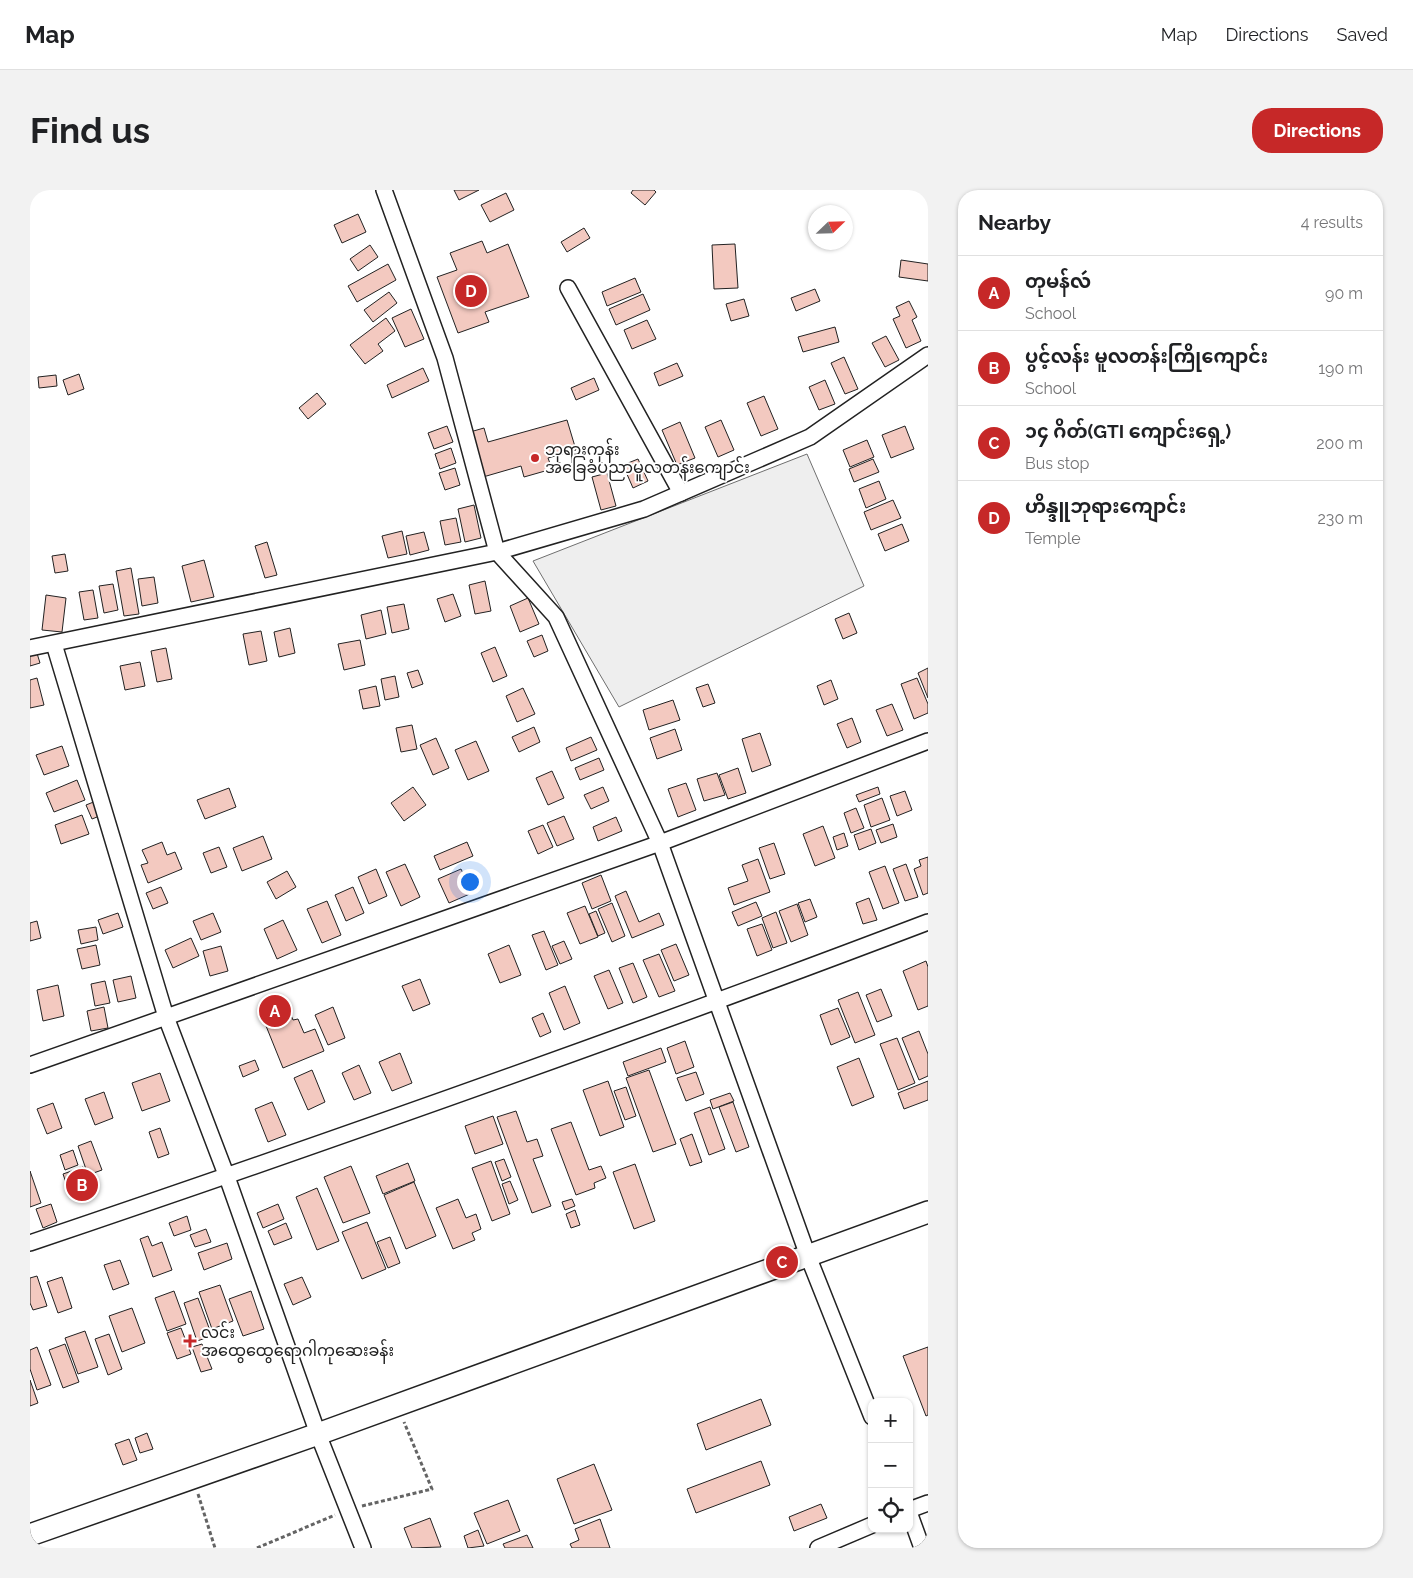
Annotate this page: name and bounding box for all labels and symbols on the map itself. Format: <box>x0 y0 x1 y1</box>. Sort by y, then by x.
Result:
north arrow <box>808 205 853 250</box>
pin: D <box>455 272 487 310</box>
place label: ဘုရားကုန်း အခြေခံပညာမူလတန်းကျောင်း <box>545 438 750 482</box>
marker: ဘုရားကုန်း အခြေခံပညာမူလတန်းကျောင်း <box>529 452 541 464</box>
your location <box>457 869 483 895</box>
pin: A <box>259 992 291 1030</box>
pin: B <box>66 1166 98 1204</box>
pin: C <box>766 1243 798 1281</box>
place label: လင်း အထွေထွေရောဂါကုဆေးခန်း <box>201 1321 394 1365</box>
marker: လင်း အထွေထွေရောဂါကုဆေးခန်း <box>183 1334 197 1348</box>

